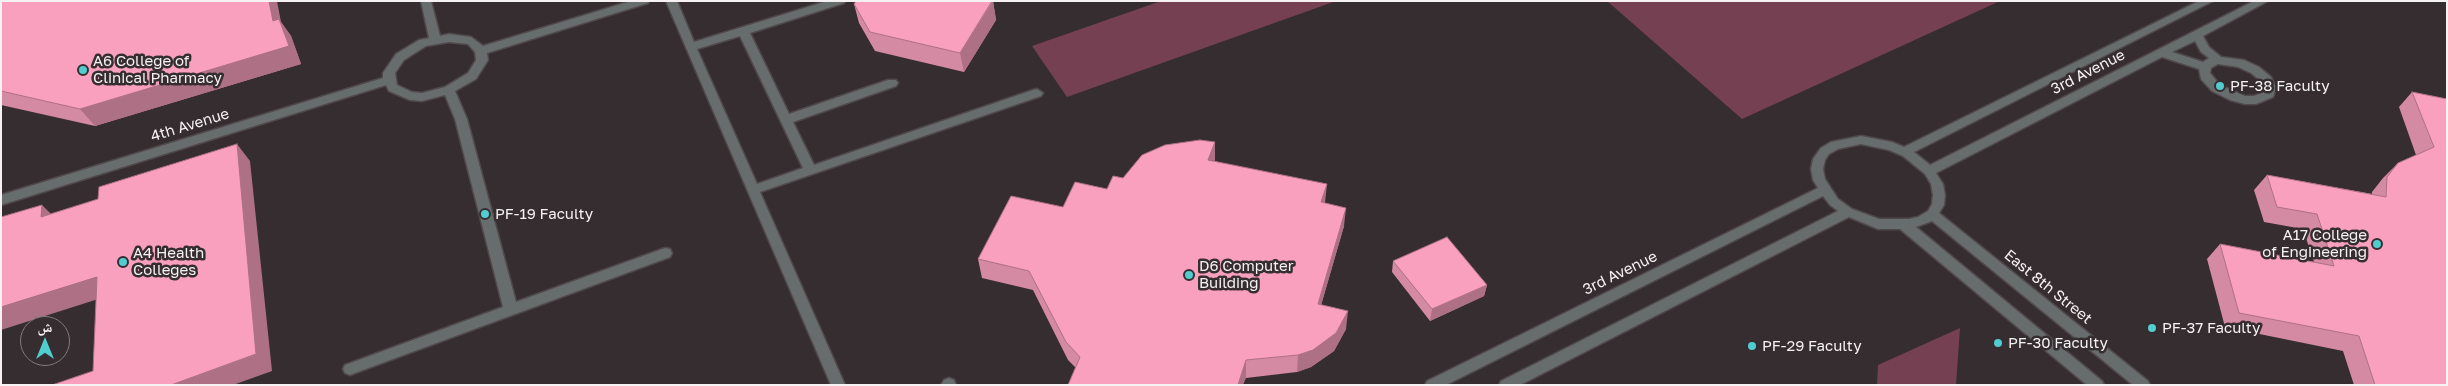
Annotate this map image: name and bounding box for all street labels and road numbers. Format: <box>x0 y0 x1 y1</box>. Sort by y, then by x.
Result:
street label: 3rd Avenue <box>2048 46 2128 98</box>
street label: 4th Avenue <box>149 105 231 145</box>
street label: East 8th Street <box>2000 246 2096 328</box>
street label: 3rd Avenue <box>1580 247 1660 299</box>

